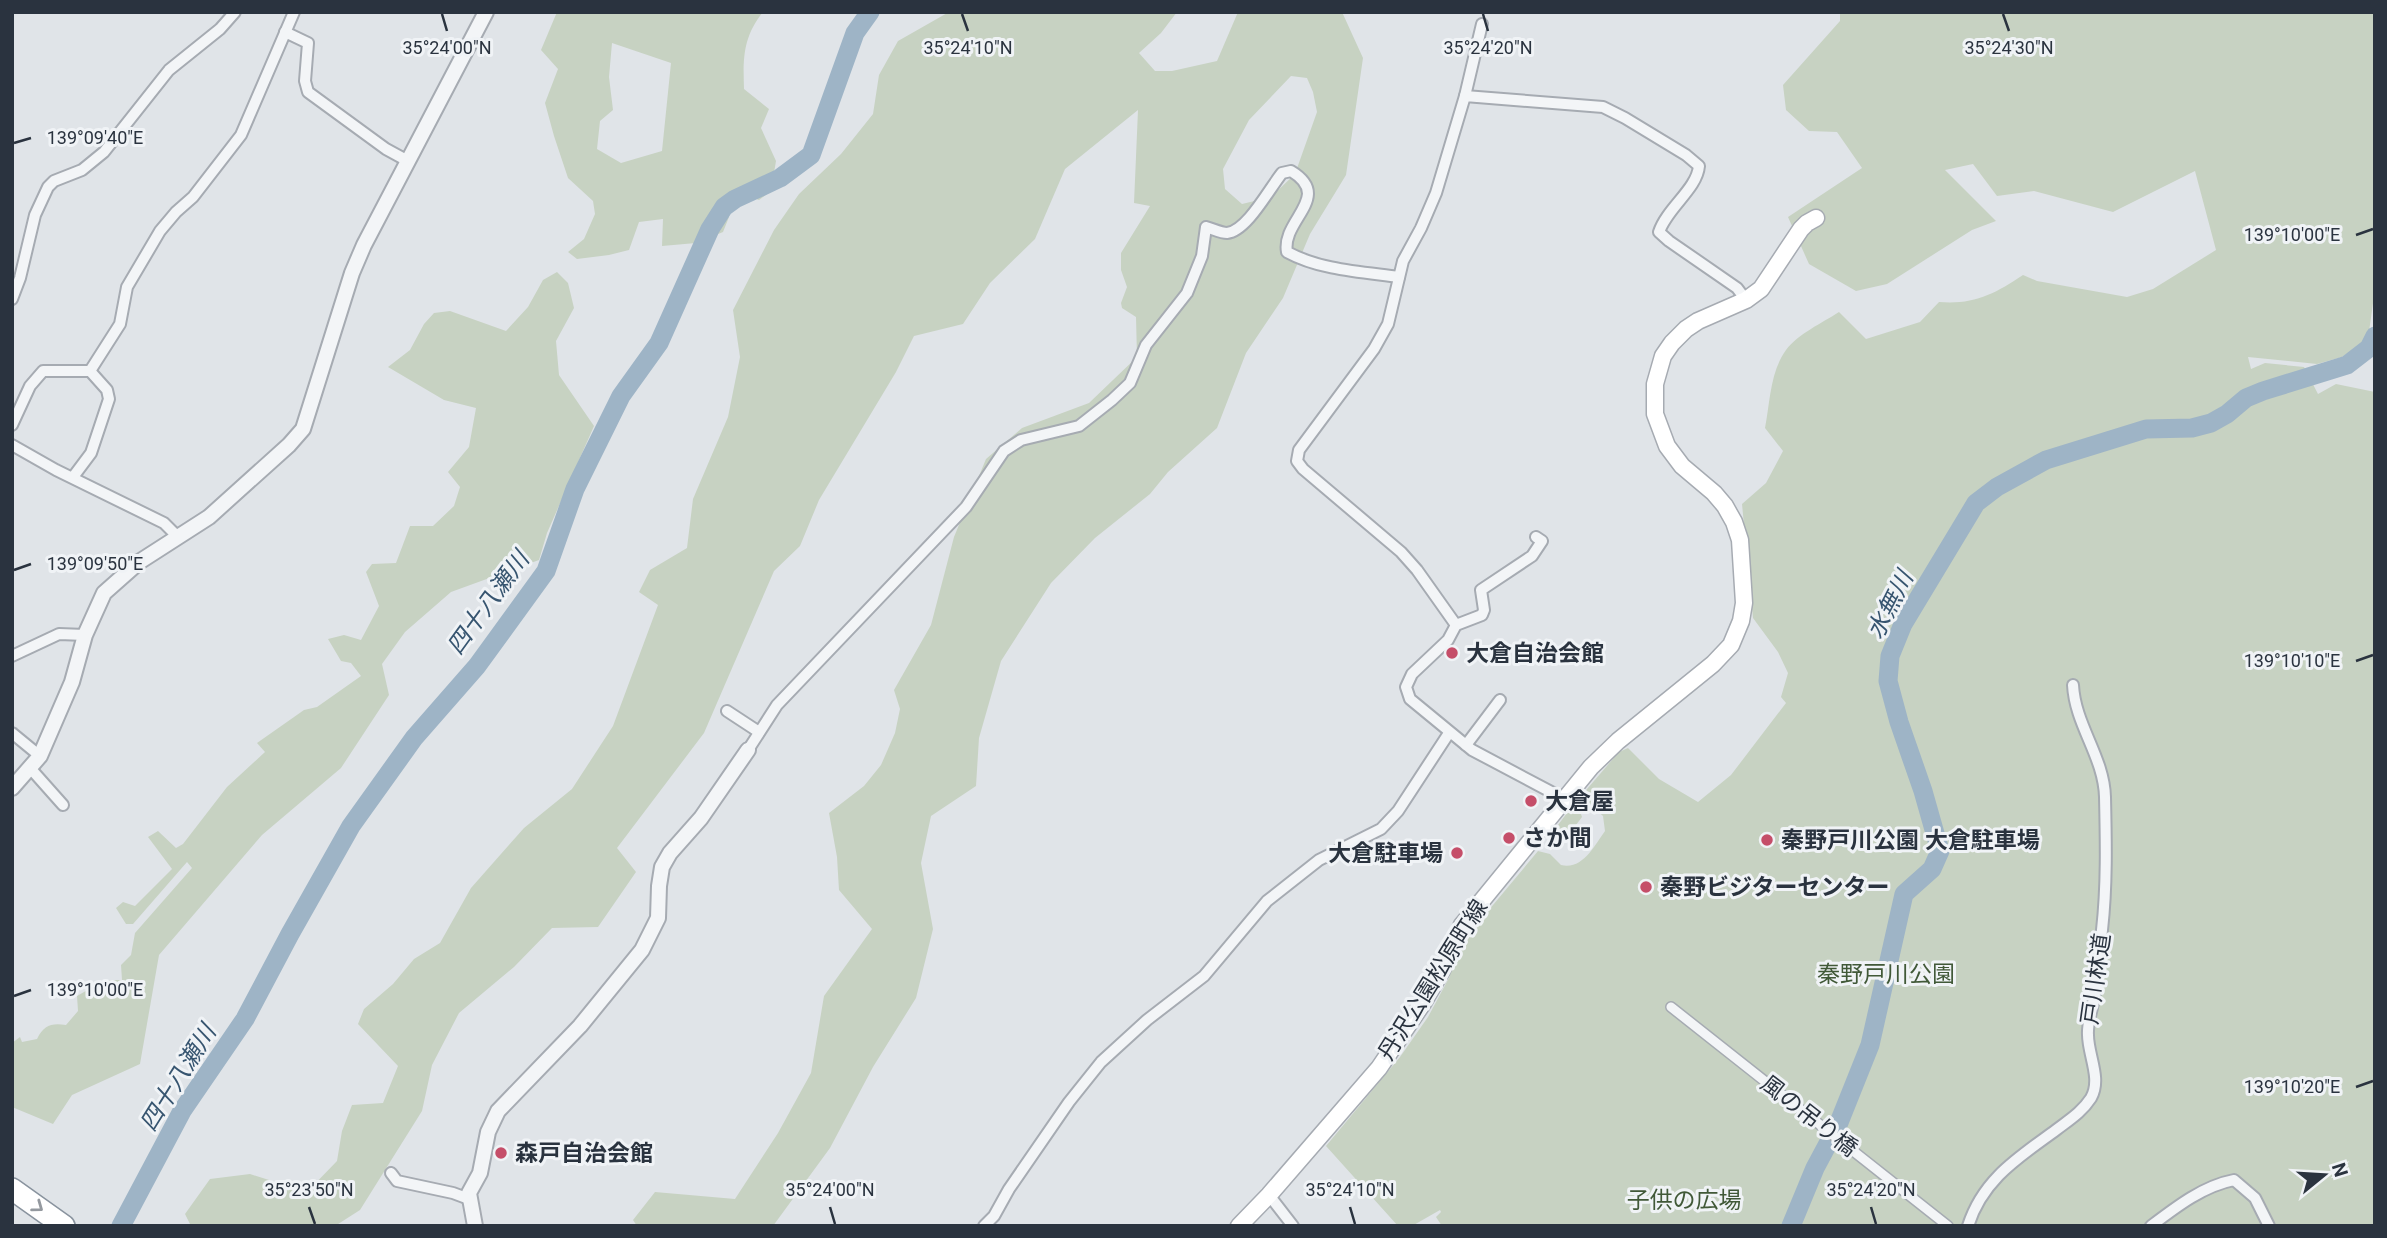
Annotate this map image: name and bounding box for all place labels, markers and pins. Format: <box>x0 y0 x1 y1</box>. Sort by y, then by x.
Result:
place label: 大倉自治会館 <box>1466 640 1604 667</box>
marker: 大倉自治会館 <box>1444 645 1460 661</box>
place label: 大倉屋 <box>1545 788 1614 815</box>
marker: 大倉屋 <box>1523 793 1539 809</box>
place label: さか間 <box>1523 825 1592 852</box>
place label: 秦野戸川公園 大倉駐車場 <box>1781 827 2040 854</box>
marker: さか間 <box>1501 830 1517 846</box>
marker: 秦野戸川公園 大倉駐車場 <box>1759 832 1775 848</box>
place label: 大倉駐車場 <box>1328 840 1443 867</box>
marker: 大倉駐車場 <box>1449 845 1465 861</box>
place label: 秦野ビジターセンター <box>1660 874 1890 901</box>
marker: 秦野ビジターセンター <box>1638 879 1654 895</box>
place label: 森戸自治会館 <box>515 1140 653 1167</box>
marker: 森戸自治会館 <box>493 1145 509 1161</box>

